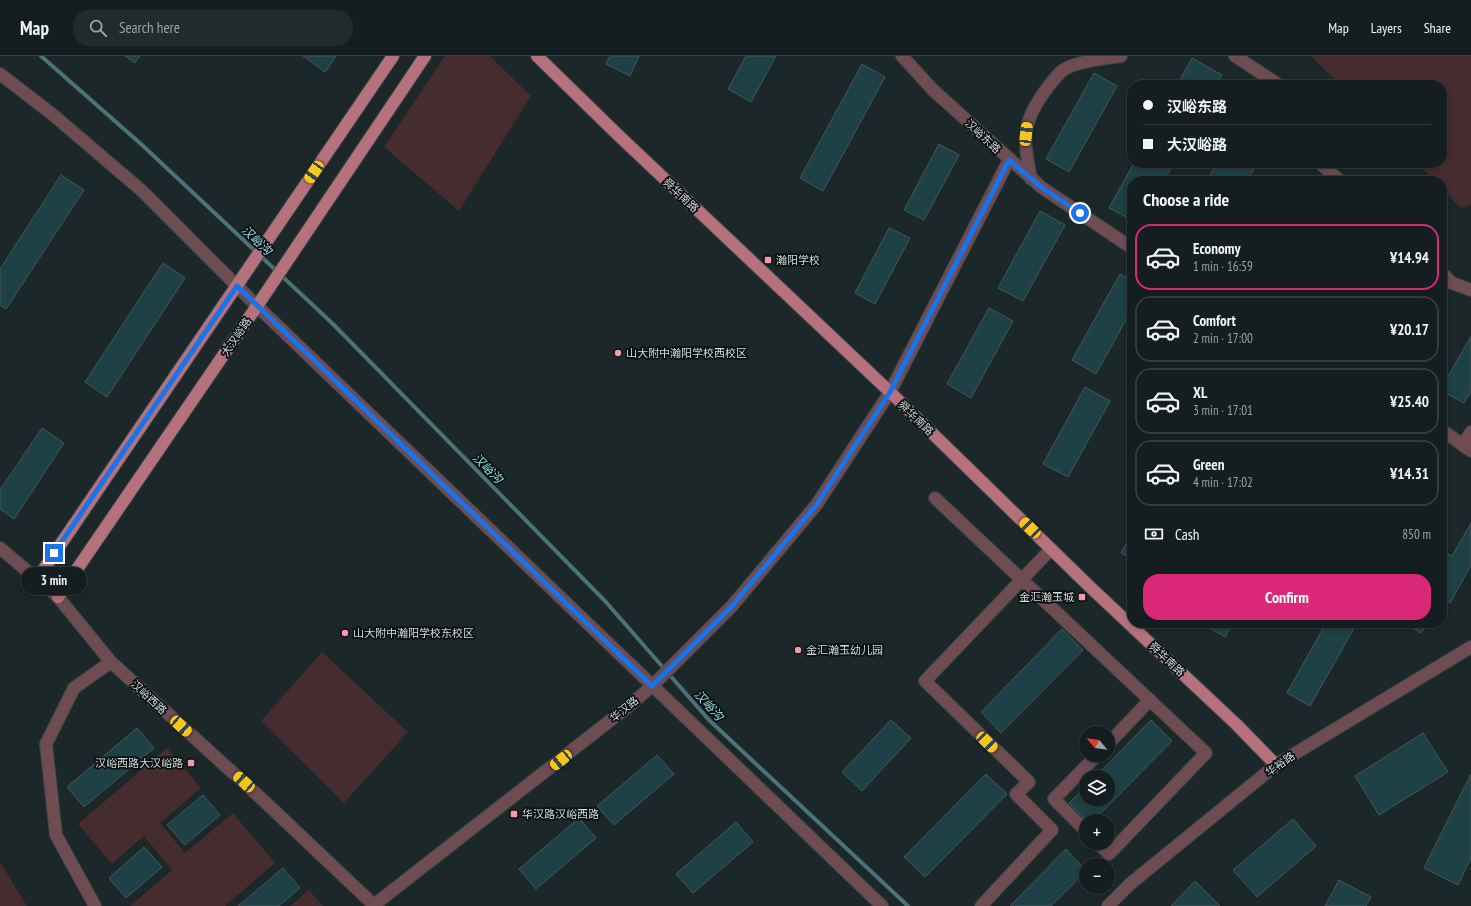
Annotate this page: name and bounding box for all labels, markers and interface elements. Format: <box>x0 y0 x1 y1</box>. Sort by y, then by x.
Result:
search box <box>73 10 353 46</box>
text: Map <box>20 16 49 40</box>
icon: search <box>87 17 109 39</box>
text: Search here <box>119 18 180 37</box>
text: Map <box>1328 19 1349 37</box>
text: Layers <box>1371 19 1402 37</box>
text: Share <box>1424 19 1451 37</box>
text: 汉峪东路 <box>1167 97 1227 116</box>
street label: 汉峪东路 <box>962 116 1004 156</box>
car <box>1019 121 1033 147</box>
text: 大汉峪路 <box>1167 135 1227 154</box>
car <box>302 159 326 185</box>
street label: 舜华南路 <box>660 175 702 215</box>
text: Choose a ride <box>1143 188 1229 211</box>
route start <box>1071 204 1089 222</box>
water label: 汉峪沟 <box>239 222 277 259</box>
icon: car <box>1145 239 1181 275</box>
text: Economy <box>1193 239 1241 258</box>
text: ¥14.94 <box>1390 248 1429 267</box>
place label: 瀚阳学校 <box>776 253 820 267</box>
marker: 瀚阳学校 <box>763 255 773 265</box>
text: 1 min · 16:59 <box>1193 258 1253 275</box>
icon: car <box>1145 311 1181 347</box>
text: Comfort <box>1193 311 1236 330</box>
street label: 大汉峪路 <box>218 315 254 359</box>
text: ¥20.17 <box>1390 320 1429 339</box>
text: 2 min · 17:00 <box>1193 330 1253 347</box>
place label: 山大附中瀚阳学校西校区 <box>626 346 747 360</box>
marker: 山大附中瀚阳学校西校区 <box>613 348 623 358</box>
icon: car <box>1145 383 1181 419</box>
text: XL <box>1193 383 1207 402</box>
text: ¥25.40 <box>1390 392 1429 411</box>
street label: 舜华南路 <box>895 398 937 438</box>
text: 3 min · 17:01 <box>1193 402 1253 419</box>
water label: 汉峪沟 <box>470 450 507 487</box>
icon: car <box>1145 455 1181 491</box>
text: Green <box>1193 455 1225 474</box>
text: ¥14.31 <box>1390 464 1429 483</box>
text: 4 min · 17:02 <box>1193 474 1253 491</box>
car <box>1017 515 1043 541</box>
icon: cash <box>1143 523 1165 545</box>
text: Cash <box>1175 525 1199 544</box>
text: 850 m <box>1402 526 1431 543</box>
route end <box>45 544 63 562</box>
callout: 3 min <box>21 567 87 595</box>
text: 3 min <box>41 572 67 589</box>
button: Confirm <box>1143 574 1431 620</box>
place label: 金汇瀚玉城 <box>1019 590 1074 604</box>
marker: 金汇瀚玉城 <box>1077 592 1087 602</box>
place label: 山大附中瀚阳学校东校区 <box>353 626 474 640</box>
marker: 山大附中瀚阳学校东校区 <box>340 628 350 638</box>
street label: 舜华南路 <box>1146 639 1188 679</box>
place label: 金汇瀚玉幼儿园 <box>806 643 883 657</box>
marker: 金汇瀚玉幼儿园 <box>793 645 803 655</box>
street label: 汉峪西路 <box>128 677 170 717</box>
water label: 汉峪沟 <box>691 687 728 725</box>
street label: 华汉路 <box>607 693 641 725</box>
car <box>168 714 194 738</box>
north arrow <box>1079 726 1115 762</box>
map controls <box>1079 726 1115 894</box>
car <box>974 729 1000 755</box>
car <box>548 748 574 772</box>
street label: 华裕路 <box>1262 749 1298 779</box>
place label: 汉峪西路大汉峪路 <box>95 756 183 770</box>
marker: 汉峪西路大汉峪路 <box>186 758 196 768</box>
car <box>231 770 257 794</box>
button: layers <box>1079 770 1115 806</box>
place label: 华汉路汉峪西路 <box>522 807 599 821</box>
marker: 华汉路汉峪西路 <box>509 809 519 819</box>
button: + <box>1079 814 1115 850</box>
button: − <box>1079 858 1115 894</box>

